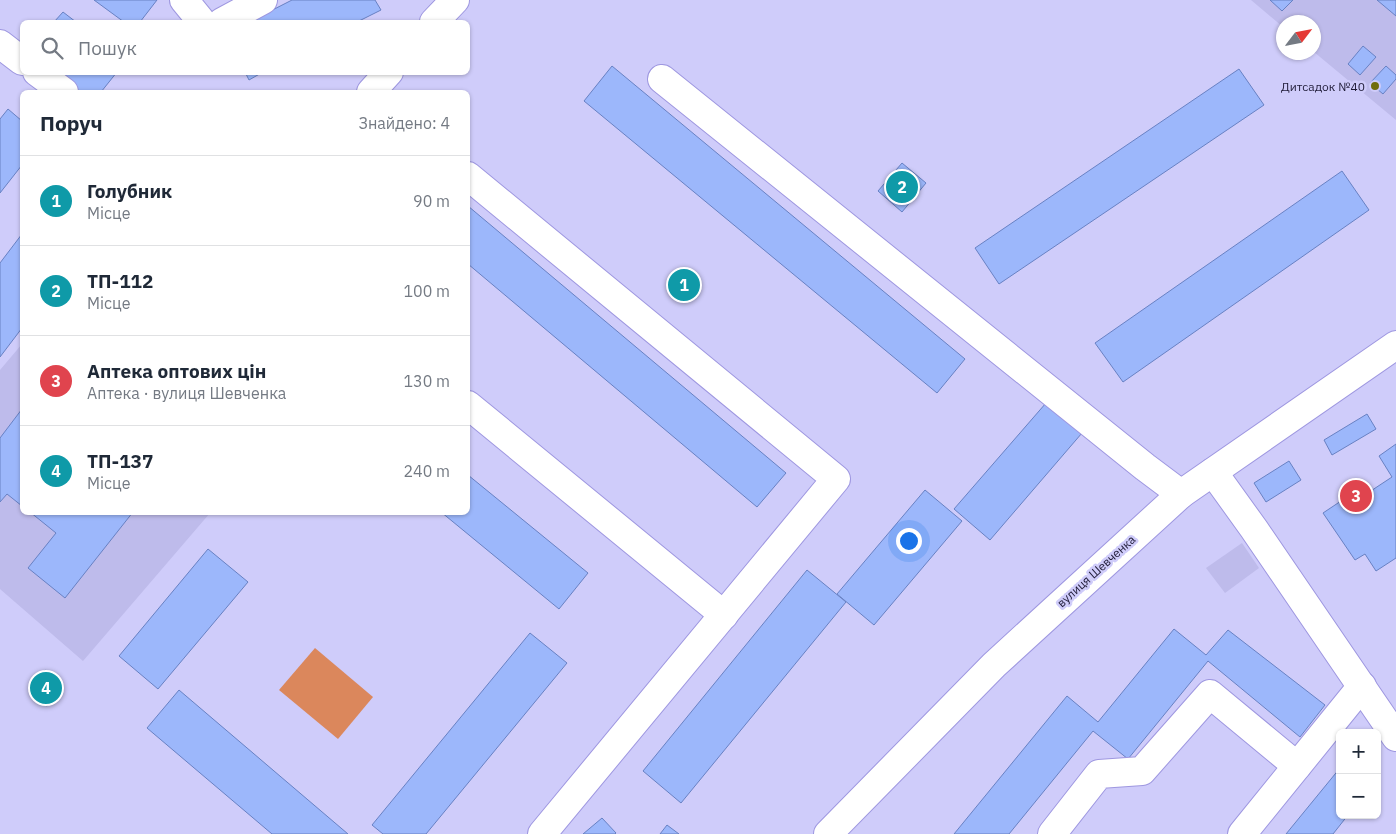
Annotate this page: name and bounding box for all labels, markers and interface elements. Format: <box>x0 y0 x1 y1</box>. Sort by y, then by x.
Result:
north arrow <box>1276 15 1321 60</box>
search box <box>20 20 470 75</box>
icon: search <box>38 34 66 62</box>
text: Пошук <box>78 36 137 60</box>
place label: Дитсадок №40 <box>1281 79 1365 94</box>
marker: Дитсадок №40 <box>1369 80 1381 92</box>
text: Поруч <box>40 109 103 137</box>
text: Знайдено: 4 <box>358 113 450 133</box>
pin: 2 <box>886 168 918 206</box>
text: Голубник <box>87 179 172 203</box>
text: 1 <box>51 191 61 211</box>
text: 90 m <box>413 191 450 211</box>
text: Місце <box>87 203 130 223</box>
pin: 1 <box>668 266 700 304</box>
text: ТП-112 <box>87 269 153 293</box>
text: 2 <box>51 281 61 301</box>
text: 100 m <box>403 281 450 301</box>
text: Місце <box>87 293 130 313</box>
text: Аптека оптових цін <box>87 359 266 383</box>
text: 3 <box>51 371 61 391</box>
text: 130 m <box>403 371 450 391</box>
text: Аптека · вулиця Шевченка <box>87 383 286 403</box>
text: ТП-137 <box>87 449 153 473</box>
text: 4 <box>51 461 61 481</box>
text: 240 m <box>403 461 450 481</box>
text: Місце <box>87 473 130 493</box>
pin: 3 <box>1340 477 1372 515</box>
your location <box>896 528 922 554</box>
street label: вулиця Шевченка <box>1054 531 1139 610</box>
pin: 4 <box>30 669 62 707</box>
map controls <box>1336 729 1381 819</box>
button: + <box>1336 729 1381 774</box>
button: − <box>1336 774 1381 819</box>

